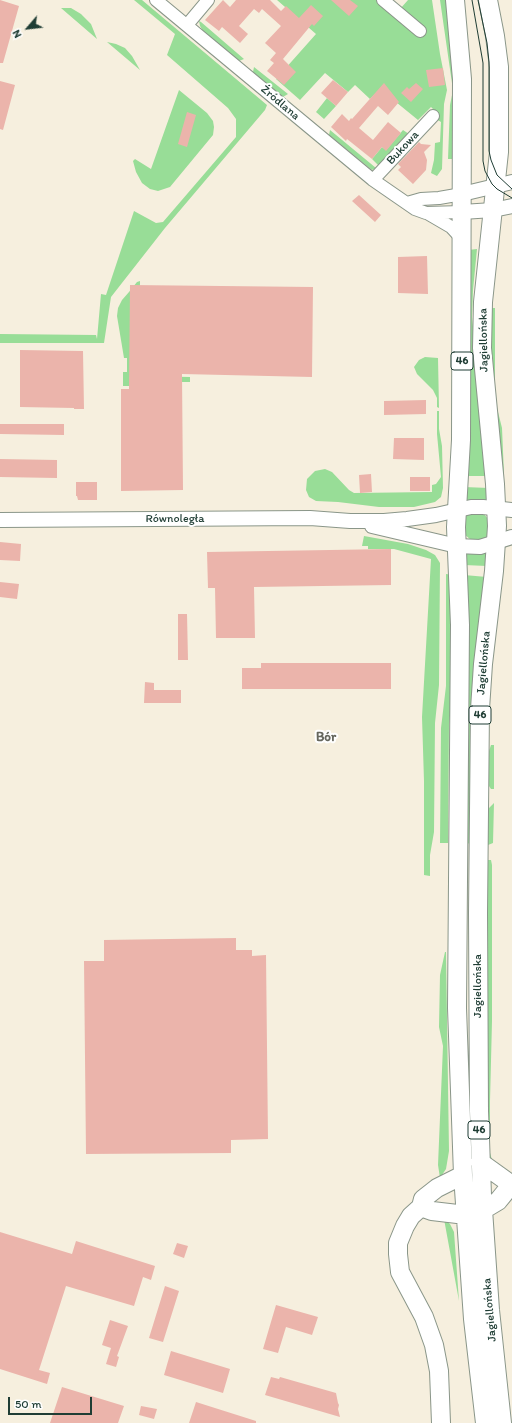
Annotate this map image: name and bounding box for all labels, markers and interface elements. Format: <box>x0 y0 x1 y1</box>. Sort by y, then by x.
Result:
north arrow <box>8 8 48 48</box>
text: N <box>9 28 24 40</box>
street label: Źródlana <box>258 83 302 123</box>
street label: Bukowa <box>384 128 422 168</box>
street label: Jagiellońska <box>476 308 492 372</box>
road number: 46 <box>451 352 473 370</box>
street label: Równoległa <box>146 512 204 526</box>
street label: Jagiellońska <box>474 631 494 695</box>
road number: 46 <box>469 706 491 724</box>
district label: Bór <box>316 730 336 746</box>
street label: Jagiellońska <box>471 954 485 1018</box>
road number: 46 <box>468 1121 490 1139</box>
street label: Jagiellońska <box>480 1278 500 1342</box>
scale bar <box>10 1389 94 1415</box>
text: 50 m <box>15 1397 41 1411</box>

